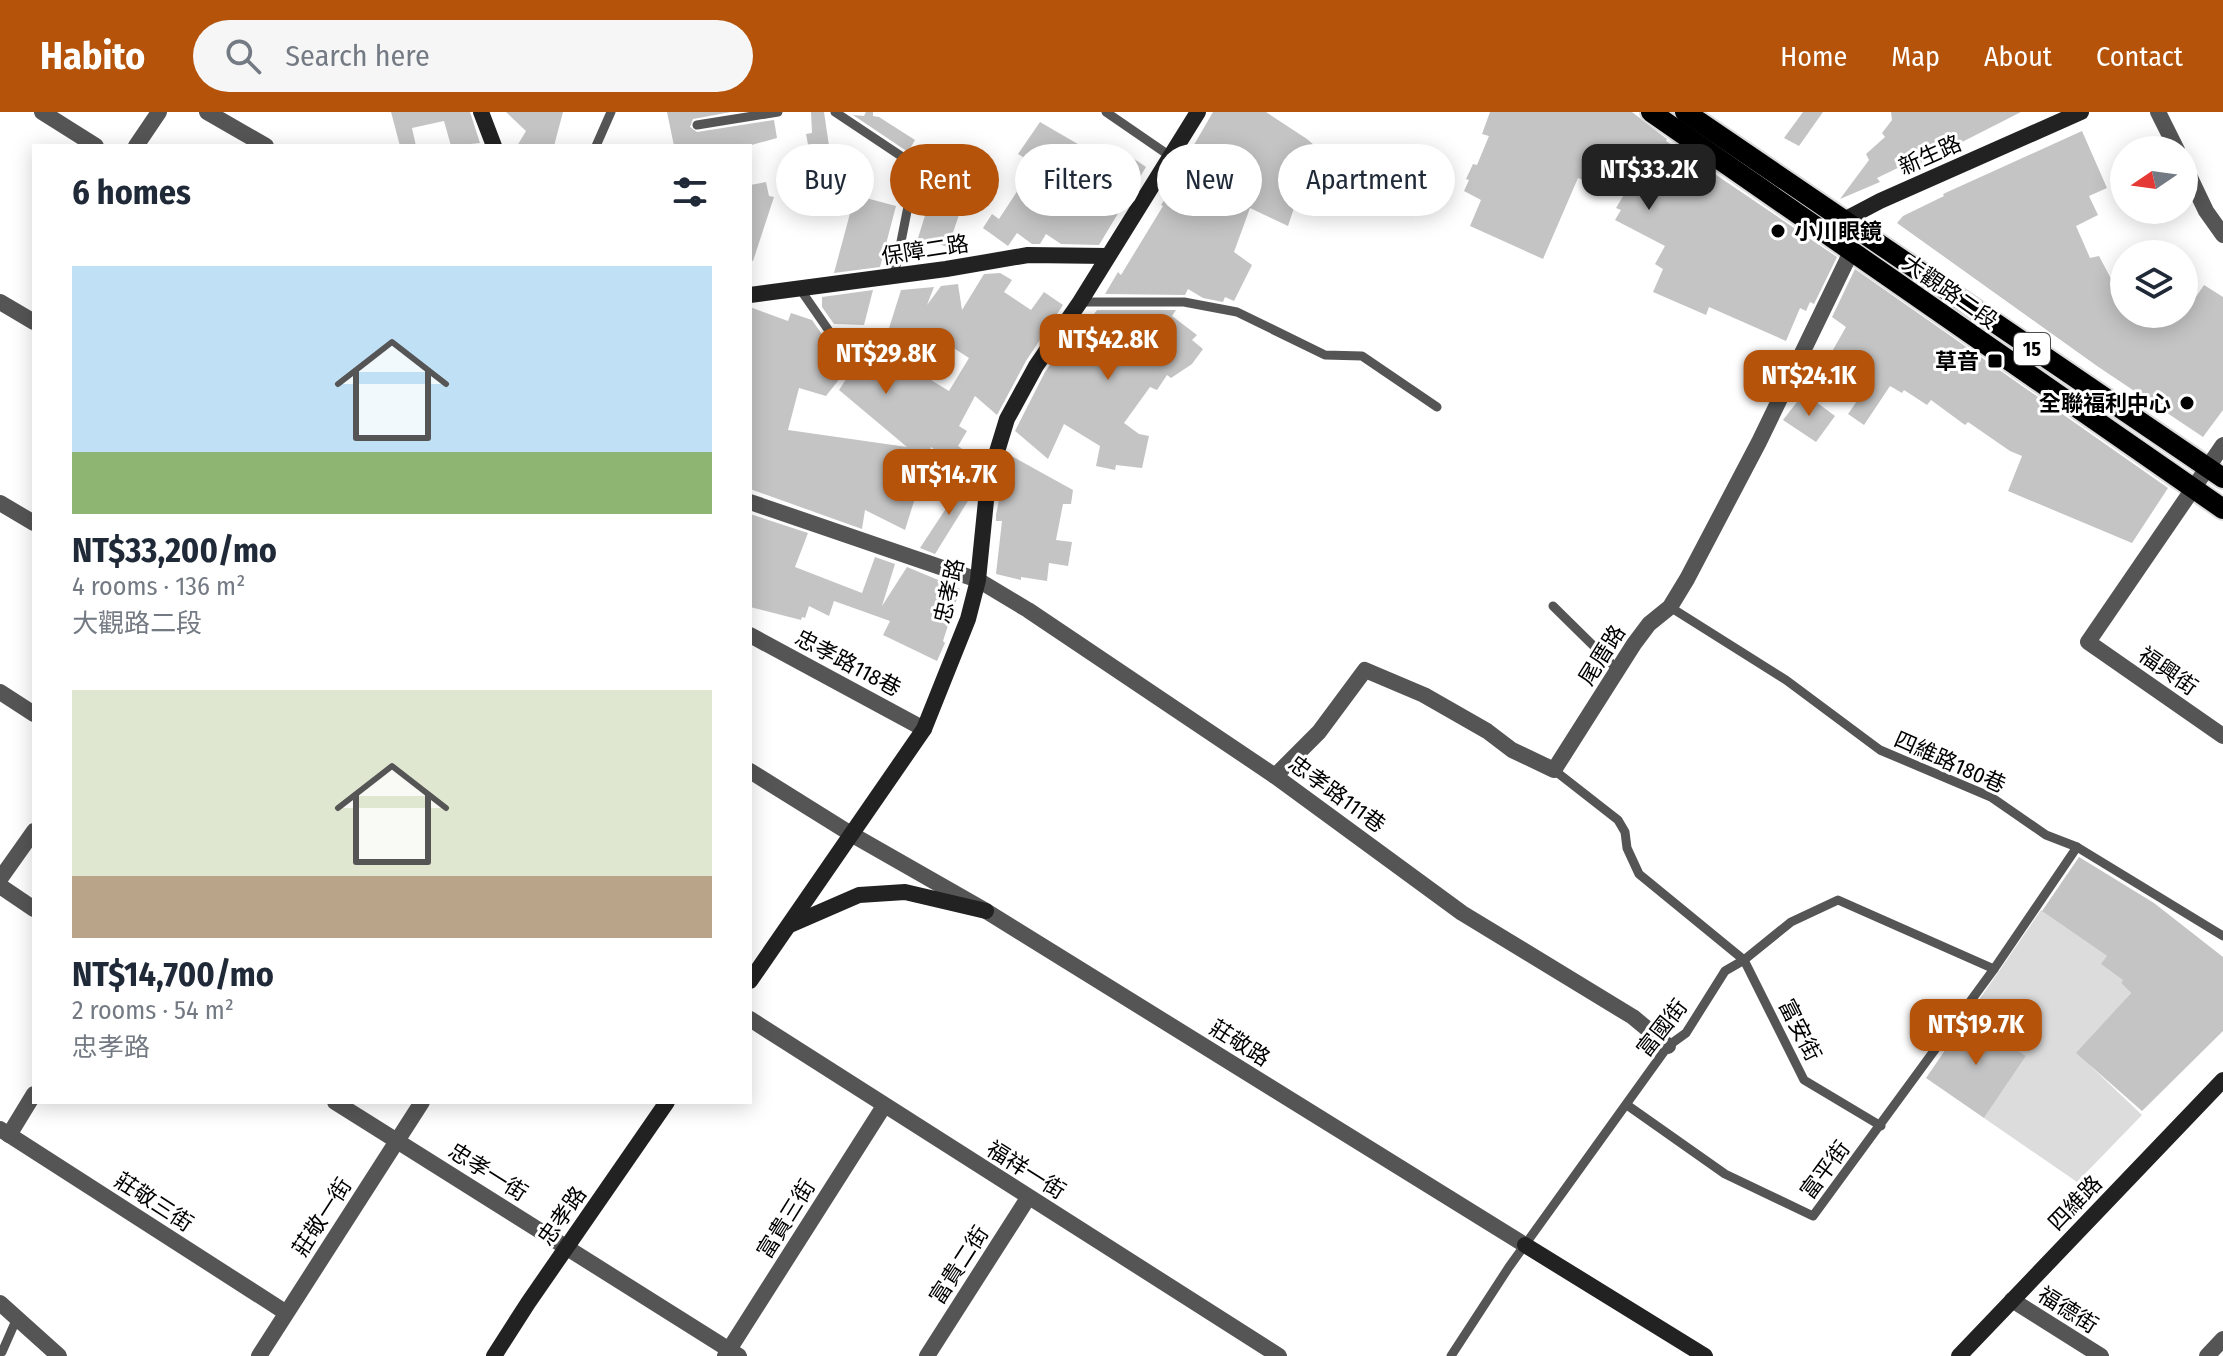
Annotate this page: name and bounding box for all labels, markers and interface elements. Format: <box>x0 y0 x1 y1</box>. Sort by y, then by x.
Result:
search box <box>193 20 753 92</box>
text: Habito <box>40 33 145 79</box>
icon: search <box>221 34 265 78</box>
text: Search here <box>285 38 430 74</box>
text: Home <box>1780 40 1847 73</box>
text: Map <box>1891 40 1940 73</box>
text: About <box>1984 40 2052 73</box>
text: Contact <box>2096 40 2183 73</box>
street label: 新生路 <box>1894 129 1966 181</box>
north arrow <box>2110 136 2198 224</box>
map controls <box>2110 136 2198 328</box>
chip: Buy <box>776 144 874 216</box>
chip: Rent <box>890 144 999 216</box>
chip: Filters <box>1015 144 1141 216</box>
chip: New <box>1157 144 1262 216</box>
chip: Apartment <box>1278 144 1455 216</box>
pin: NT$33.2K <box>1566 144 1732 212</box>
text: NT$33.2K <box>1600 154 1698 185</box>
icon: filters <box>668 170 712 214</box>
text: 6 homes <box>72 172 191 213</box>
place label: 小川眼鏡 <box>1794 218 1882 245</box>
marker: 小川眼鏡 <box>1769 222 1787 240</box>
street label: 保障二路 <box>879 230 971 270</box>
button: layers <box>2110 240 2198 328</box>
street label: 大觀路二段 <box>1897 249 2003 335</box>
pin: NT$42.8K <box>1025 314 1191 382</box>
icon: home <box>320 318 464 462</box>
text: NT$42.8K <box>1058 324 1158 355</box>
pin: NT$29.8K <box>803 328 969 396</box>
road number: 15 <box>2014 333 2050 365</box>
text: NT$29.8K <box>836 338 936 369</box>
place label: 草音 <box>1935 348 1979 375</box>
pin: NT$24.1K <box>1726 350 1892 418</box>
marker: 草音 <box>1986 352 2004 370</box>
text: NT$24.1K <box>1762 360 1856 391</box>
place label: 全聯福利中心 <box>2039 390 2171 417</box>
marker: 全聯福利中心 <box>2178 394 2196 412</box>
pin: NT$14.7K <box>866 449 1032 517</box>
text: NT$14.7K <box>901 459 997 490</box>
text: NT$33,200/mo <box>72 530 277 571</box>
street label: 忠孝路 <box>928 556 970 626</box>
text: 4 rooms · 136 m² <box>72 571 245 602</box>
text: 大觀路二段 <box>72 608 202 639</box>
street label: 尾厝路 <box>1573 620 1631 690</box>
street label: 忠孝路118巷 <box>791 624 905 702</box>
street label: 福興街 <box>2133 641 2203 701</box>
street label: 四維路180巷 <box>1890 725 2010 799</box>
icon: home <box>320 742 464 886</box>
street label: 忠孝路111巷 <box>1283 750 1391 838</box>
text: NT$14,700/mo <box>72 954 274 995</box>
street label: 富國街 <box>1631 994 1693 1062</box>
street label: 富安街 <box>1773 994 1827 1066</box>
text: 2 rooms · 54 m² <box>72 995 234 1026</box>
pin: NT$19.7K <box>1893 999 2059 1067</box>
text: NT$19.7K <box>1928 1009 2024 1040</box>
street label: 莊敬路 <box>1205 1014 1275 1072</box>
text: 忠孝路 <box>72 1032 150 1063</box>
street label: 福祥一街 <box>982 1135 1070 1205</box>
street label: 富平街 <box>1794 1136 1856 1204</box>
street label: 忠孝一街 <box>444 1137 532 1207</box>
street label: 莊敬三街 <box>110 1167 198 1237</box>
street label: 四維路 <box>2042 1170 2108 1236</box>
street label: 莊敬一街 <box>287 1173 357 1261</box>
street label: 富貴三街 <box>751 1175 821 1263</box>
street label: 忠孝路 <box>532 1181 592 1251</box>
street label: 富貴二街 <box>924 1221 994 1309</box>
street label: 福德街 <box>2033 1281 2103 1339</box>

